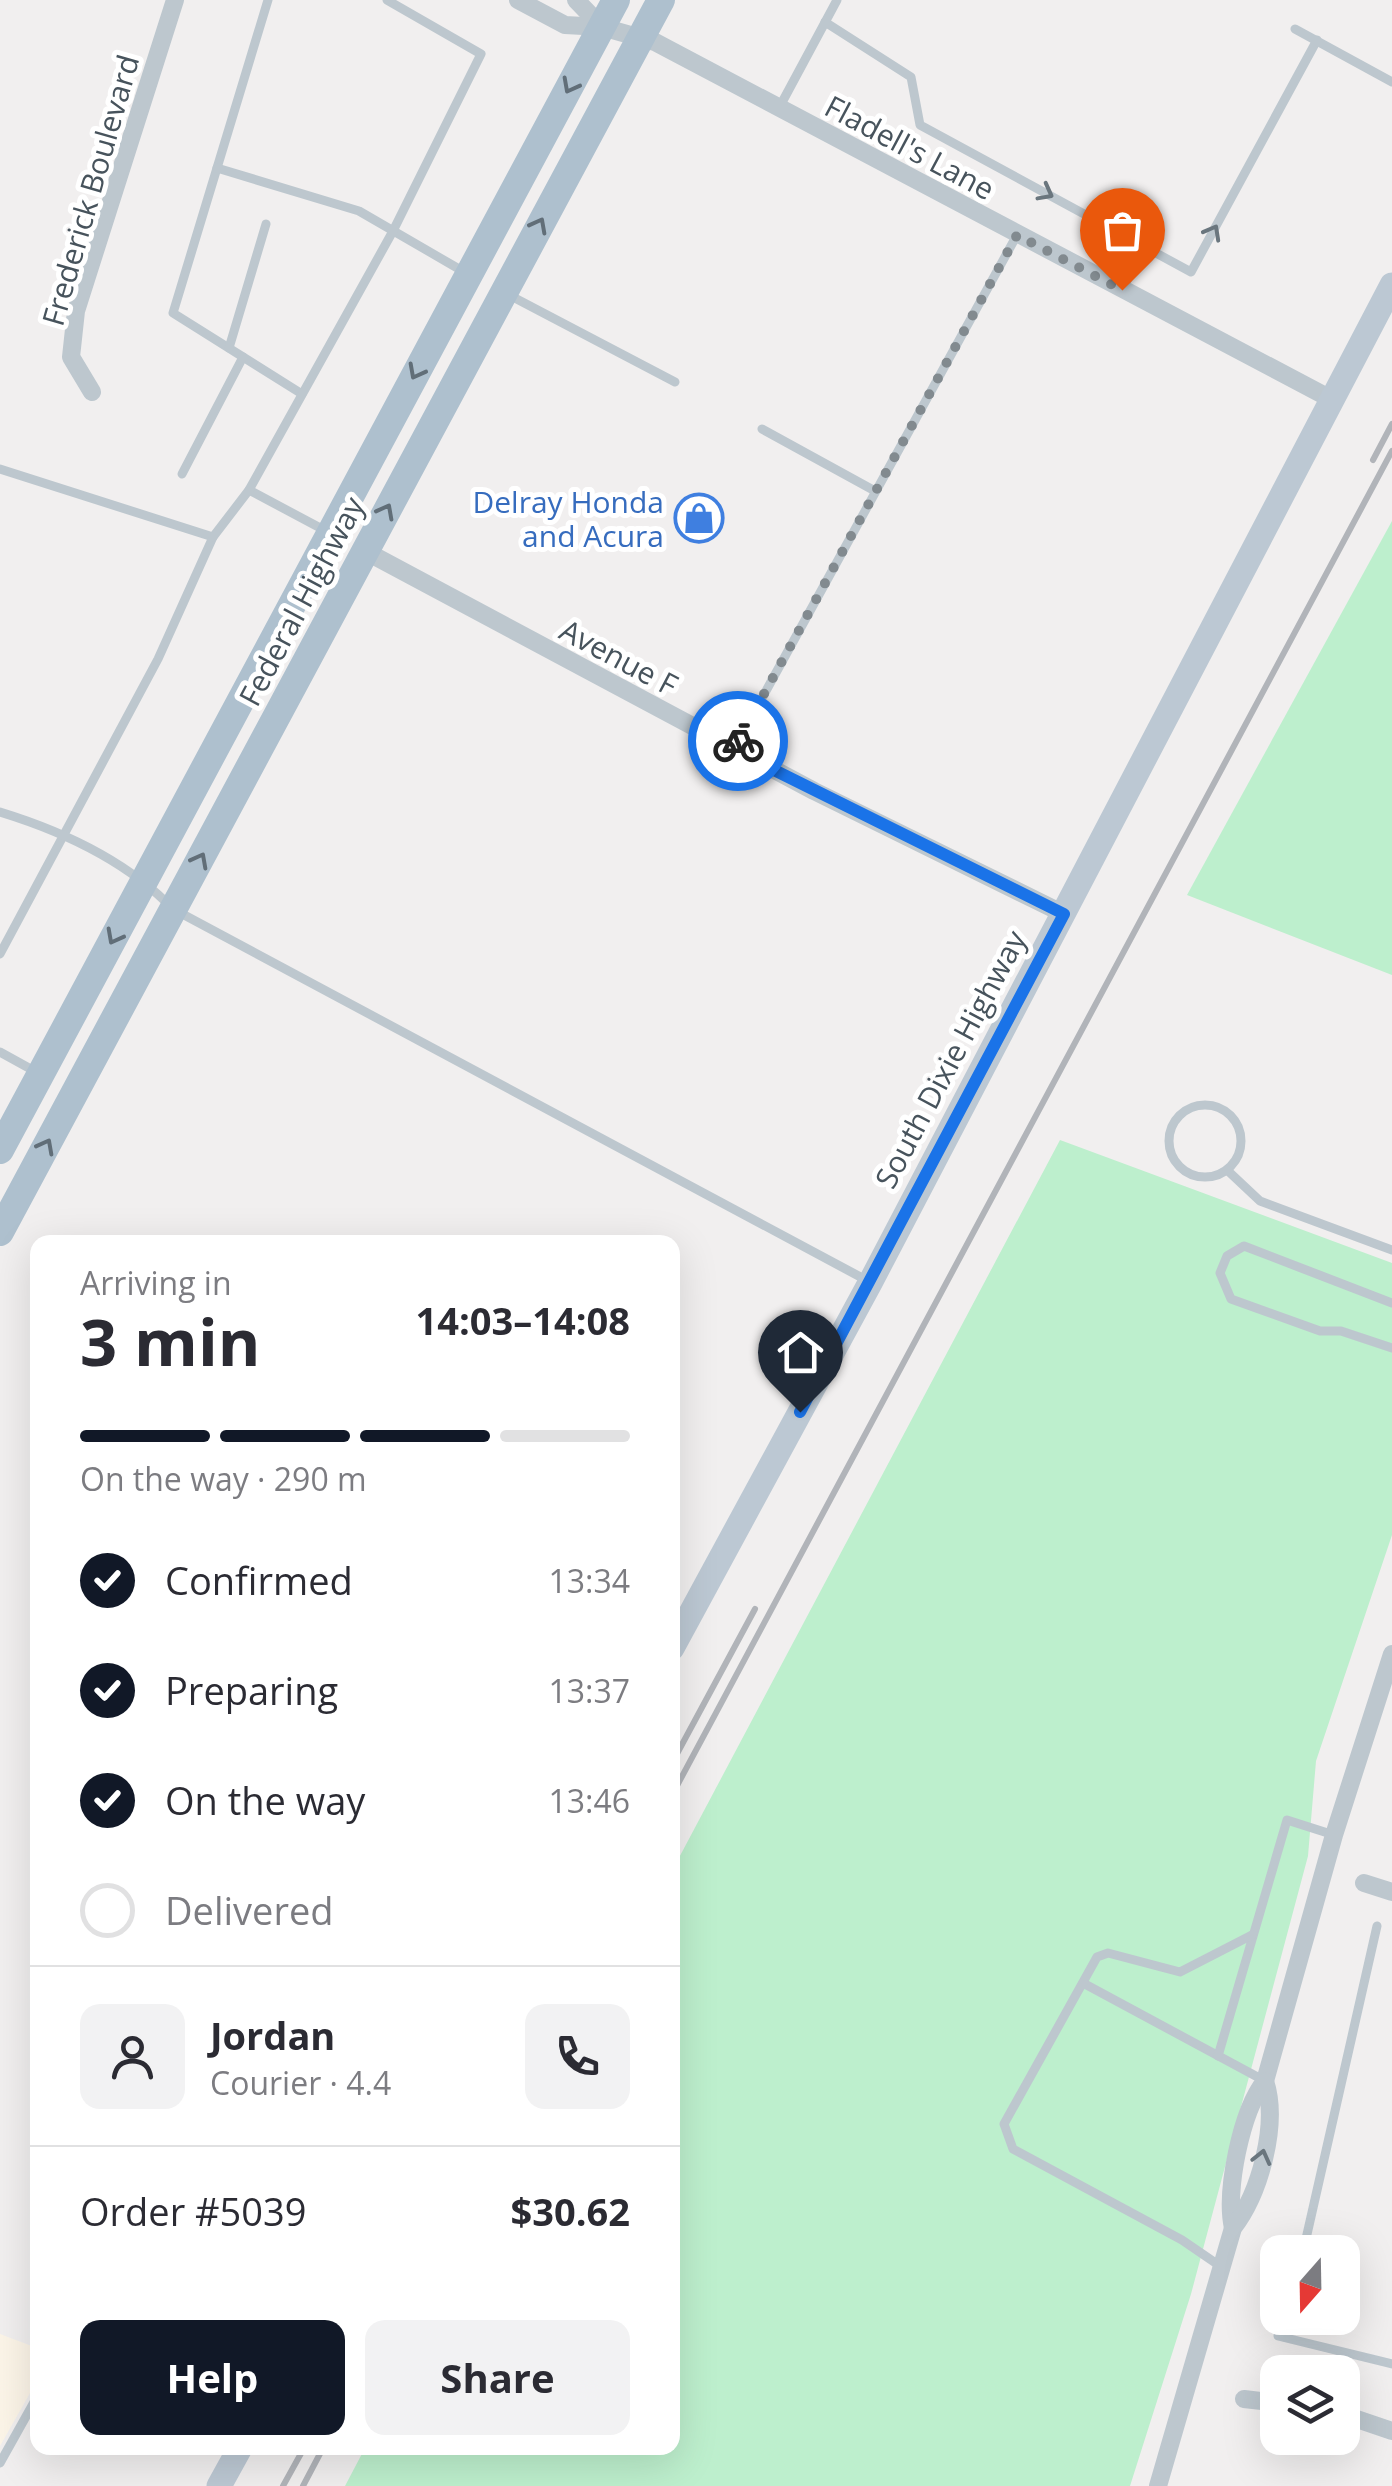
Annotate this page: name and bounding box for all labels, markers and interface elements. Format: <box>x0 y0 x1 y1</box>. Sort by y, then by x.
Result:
street label: Frederick Boulevard <box>32 50 148 330</box>
one-way arrow <box>563 75 582 93</box>
street label: Fladell's Lane <box>818 85 1002 209</box>
one-way arrow <box>1035 181 1053 200</box>
pin <box>1080 188 1165 291</box>
icon: bag <box>1095 203 1150 258</box>
one-way arrow <box>527 217 547 235</box>
one-way arrow <box>1201 224 1220 243</box>
one-way arrow <box>409 362 428 380</box>
place label: Delray Honda and Acura <box>472 481 664 556</box>
street label: Federal Highway <box>229 488 374 713</box>
shop icon: Delray Honda and Acura <box>673 492 725 544</box>
one-way arrow <box>374 504 393 522</box>
street label: Avenue F <box>553 609 685 705</box>
courier <box>688 691 788 791</box>
icon: bike <box>711 714 766 769</box>
one-way arrow <box>187 852 207 870</box>
street label: South Dixie Highway <box>865 922 1036 1195</box>
one-way arrow <box>107 926 127 944</box>
one-way arrow <box>34 1138 53 1157</box>
text: Arriving in <box>80 1261 232 1304</box>
text: 14:03–14:08 <box>416 1294 630 1346</box>
text: 3 min <box>80 1297 260 1385</box>
pin <box>758 1310 843 1413</box>
icon: home <box>773 1325 828 1380</box>
text: On the way · 290 m <box>80 1457 367 1500</box>
icon: check <box>80 1553 135 1608</box>
text: Confirmed <box>165 1554 353 1606</box>
text: 13:34 <box>548 1559 630 1602</box>
icon: check <box>80 1663 135 1718</box>
text: Preparing <box>165 1664 338 1716</box>
text: 13:37 <box>548 1669 630 1712</box>
icon: check <box>80 1773 135 1828</box>
text: On the way <box>165 1774 365 1826</box>
text: 13:46 <box>548 1779 630 1822</box>
text: Delivered <box>165 1884 334 1936</box>
button: person <box>80 2004 185 2109</box>
button: phone <box>525 2004 630 2109</box>
text: Jordan <box>210 2009 335 2061</box>
text: Courier · 4.4 <box>210 2061 391 2104</box>
one-way arrow <box>1250 2149 1271 2166</box>
text: Order #5039 <box>80 2185 307 2237</box>
text: $30.62 <box>511 2185 630 2237</box>
north arrow <box>1260 2235 1360 2335</box>
map controls <box>1260 2235 1360 2455</box>
button: Help <box>80 2320 345 2435</box>
button: Share <box>365 2320 630 2435</box>
button: layers <box>1260 2355 1360 2455</box>

